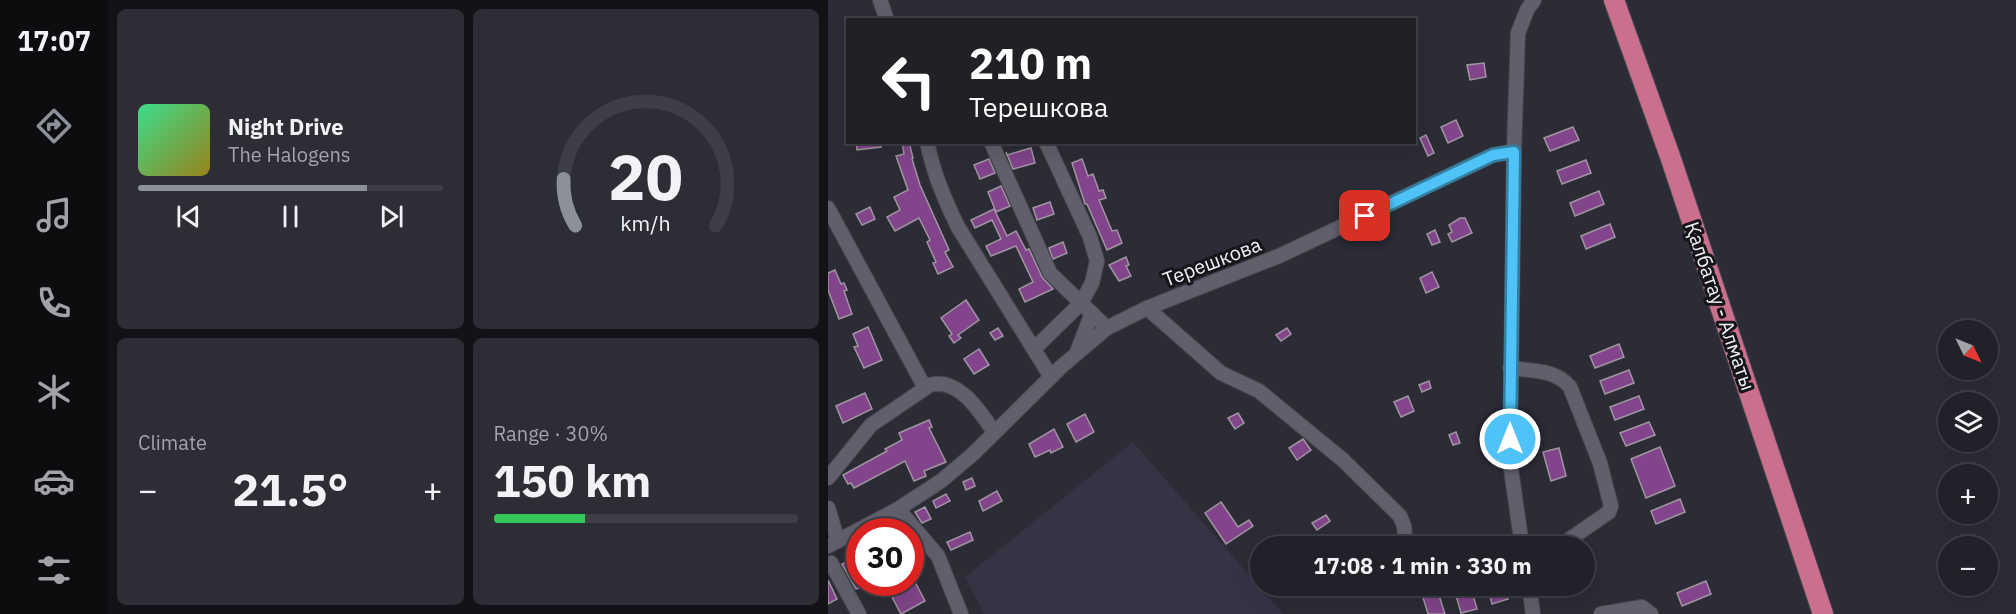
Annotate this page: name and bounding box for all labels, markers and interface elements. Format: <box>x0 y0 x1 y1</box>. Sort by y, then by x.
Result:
text: 17:07 <box>17 23 91 58</box>
text: 210 m <box>969 36 1092 91</box>
icon: left <box>870 42 948 120</box>
text: Терешкова <box>969 89 1108 124</box>
icon: directions <box>33 105 75 147</box>
text: Night Drive <box>228 112 344 141</box>
text: 20 <box>608 136 683 217</box>
text: The Halogens <box>228 141 350 168</box>
pin <box>1339 190 1390 241</box>
icon: music <box>33 194 75 236</box>
icon: arrive <box>1348 199 1381 232</box>
icon: previous <box>172 200 205 233</box>
icon: pause <box>274 200 307 233</box>
icon: next <box>375 200 408 233</box>
text: km/h <box>621 209 671 237</box>
street label: Қалбатау - Алматы <box>1679 218 1762 394</box>
street label: Терешкова <box>1159 230 1265 293</box>
icon: phone <box>33 282 75 324</box>
north arrow <box>1938 320 1998 380</box>
map controls <box>1938 320 1998 596</box>
icon: climate <box>33 371 75 413</box>
button: layers <box>1938 392 1998 452</box>
position arrow <box>1478 407 1542 471</box>
text: Range · 30% <box>494 420 608 447</box>
text: Climate <box>138 429 207 456</box>
text: 150 km <box>494 451 651 509</box>
icon: car <box>33 460 75 502</box>
text: 21.5° <box>232 460 348 518</box>
button: + <box>1938 464 1998 524</box>
text: − <box>138 468 158 511</box>
text: + <box>423 468 442 511</box>
speed limit sign: 30 <box>846 518 924 596</box>
button: − <box>1938 536 1998 596</box>
icon: filters <box>33 549 75 591</box>
text: 17:08 · 1 min · 330 m <box>1313 551 1532 580</box>

